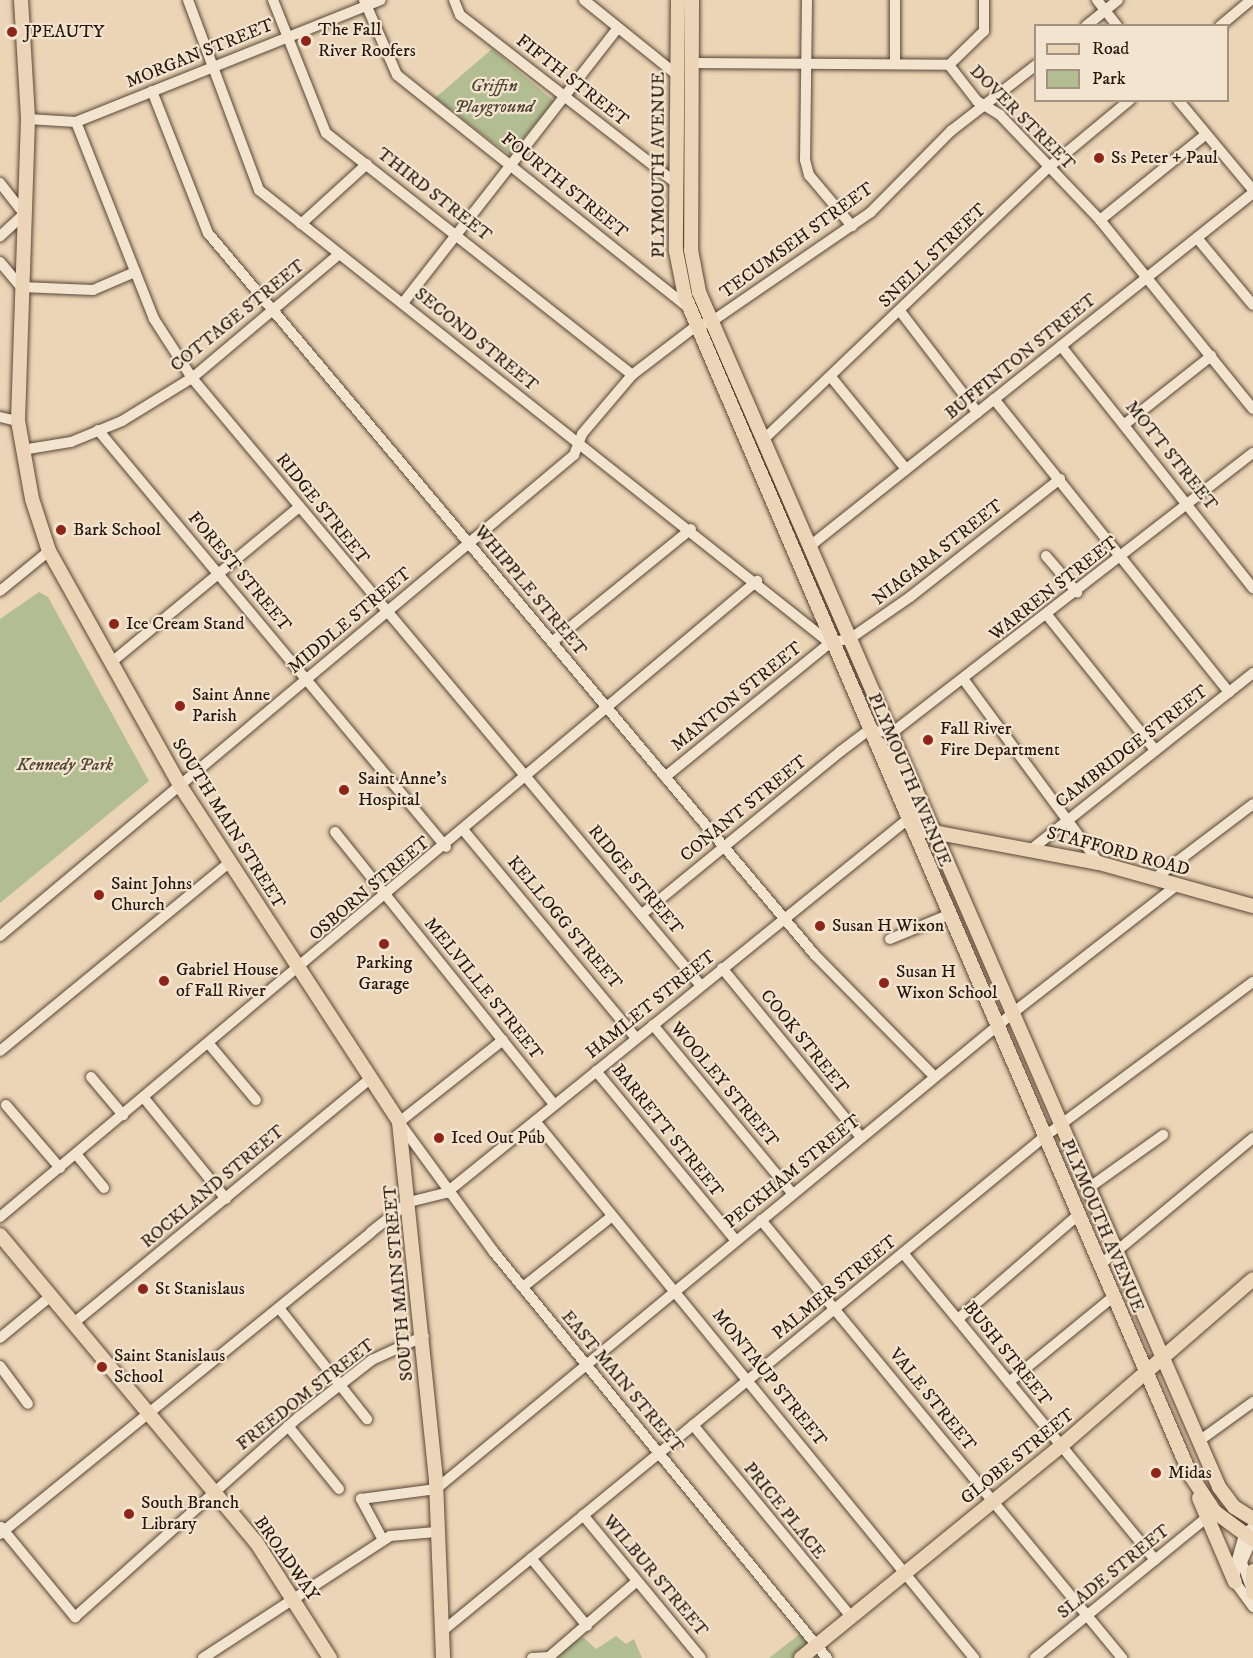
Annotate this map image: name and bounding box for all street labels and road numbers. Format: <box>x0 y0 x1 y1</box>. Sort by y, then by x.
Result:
street label: MORGAN STREET <box>123 14 277 94</box>
street label: FIFTH STREET <box>512 30 632 132</box>
street label: DOVER STREET <box>965 61 1079 175</box>
street label: PLYMOUTH AVENUE <box>648 72 670 258</box>
street label: FOURTH STREET <box>496 128 632 244</box>
street label: THIRD STREET <box>372 144 496 246</box>
street label: TECUMSEH STREET <box>716 178 878 304</box>
street label: SNELL STREET <box>875 199 991 313</box>
street label: COTTAGE STREET <box>167 255 309 377</box>
street label: SECOND STREET <box>410 283 542 397</box>
street label: BUFFINTON STREET <box>941 289 1101 425</box>
street label: MOTT STREET <box>1120 397 1222 515</box>
street label: RIDGE STREET <box>271 449 373 569</box>
street label: NIAGARA STREET <box>869 496 1007 610</box>
street label: FOREST STREET <box>183 508 295 636</box>
street label: WHIPPLE STREET <box>469 521 591 661</box>
street label: WARREN STREET <box>986 532 1122 646</box>
street label: MIDDLE STREET <box>284 563 416 679</box>
street label: MANTON STREET <box>667 638 807 756</box>
street label: CAMBRIDGE STREET <box>1052 681 1212 813</box>
street label: PLYMOUTH AVENUE <box>863 690 955 870</box>
street label: SOUTH MAIN STREET <box>167 735 289 913</box>
street label: CONANT STREET <box>676 751 812 867</box>
street label: RIDGE STREET <box>583 821 687 939</box>
street label: STAFFORD ROAD <box>1044 823 1192 881</box>
street label: OSBORN STREET <box>305 832 435 946</box>
street label: KELLOGG STREET <box>502 852 626 994</box>
street label: MELVILLE STREET <box>419 914 547 1064</box>
street label: HAMLET STREET <box>582 946 720 1064</box>
street label: COOK STREET <box>755 985 853 1099</box>
street label: WOOLEY STREET <box>665 1018 783 1152</box>
street label: BARRETT STREET <box>607 1060 727 1202</box>
street label: PECKHAM STREET <box>721 1110 865 1234</box>
street label: ROCKLAND STREET <box>137 1121 289 1253</box>
street label: PLYMOUTH AVENUE <box>1056 1136 1148 1316</box>
street label: SOUTH MAIN STREET <box>380 1184 418 1382</box>
street label: PALMER STREET <box>769 1231 901 1345</box>
street label: BUSH STREET <box>958 1298 1056 1410</box>
street label: MONTAUP STREET <box>707 1305 831 1451</box>
street label: EAST MAIN STREET <box>556 1306 688 1458</box>
street label: FREEDOM STREET <box>233 1334 379 1456</box>
street label: VALE STREET <box>884 1344 980 1456</box>
street label: GLOBE STREET <box>957 1404 1079 1510</box>
street label: PRICE PLACE <box>738 1458 830 1564</box>
street label: WILBUR STREET <box>598 1511 712 1641</box>
street label: BROADWAY <box>249 1512 323 1606</box>
street label: SLADE STREET <box>1054 1520 1174 1624</box>

